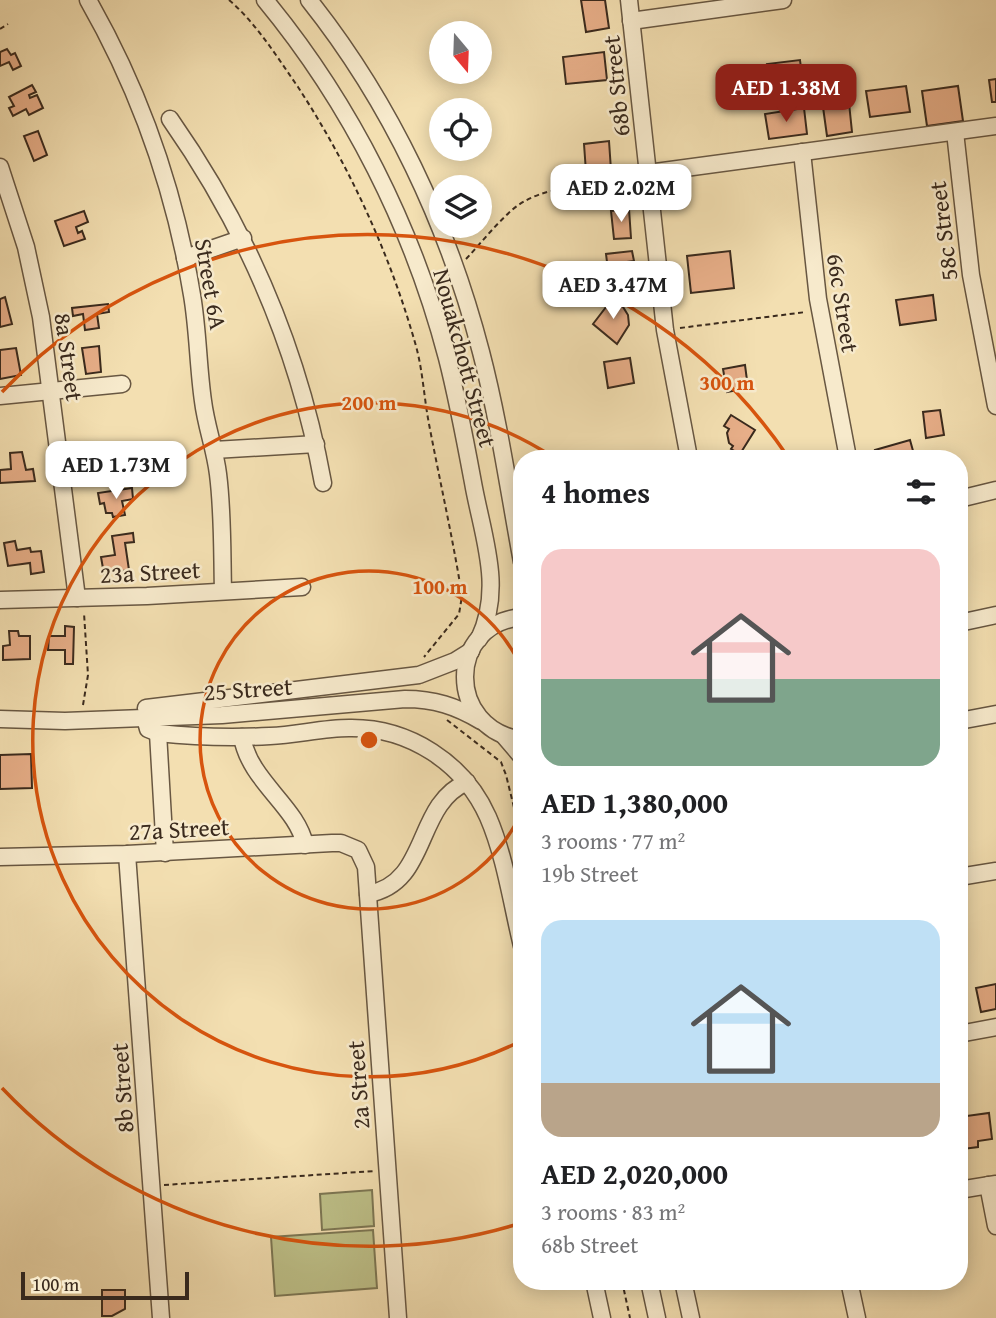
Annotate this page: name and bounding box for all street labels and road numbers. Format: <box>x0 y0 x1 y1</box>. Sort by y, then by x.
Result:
street label: 68b Street <box>593 33 639 138</box>
street label: 58c Street <box>919 179 966 283</box>
street label: Street 6A <box>186 236 236 333</box>
street label: 66c Street <box>818 251 868 356</box>
street label: Nouakchott Street <box>424 265 506 452</box>
street label: 8a Street <box>45 311 93 404</box>
street label: 23a Street <box>99 552 202 592</box>
street label: 25 Street <box>202 668 294 710</box>
street label: 27a Street <box>128 809 231 849</box>
street label: 2a Street <box>337 1039 379 1131</box>
street label: 8b Street <box>101 1041 143 1134</box>

